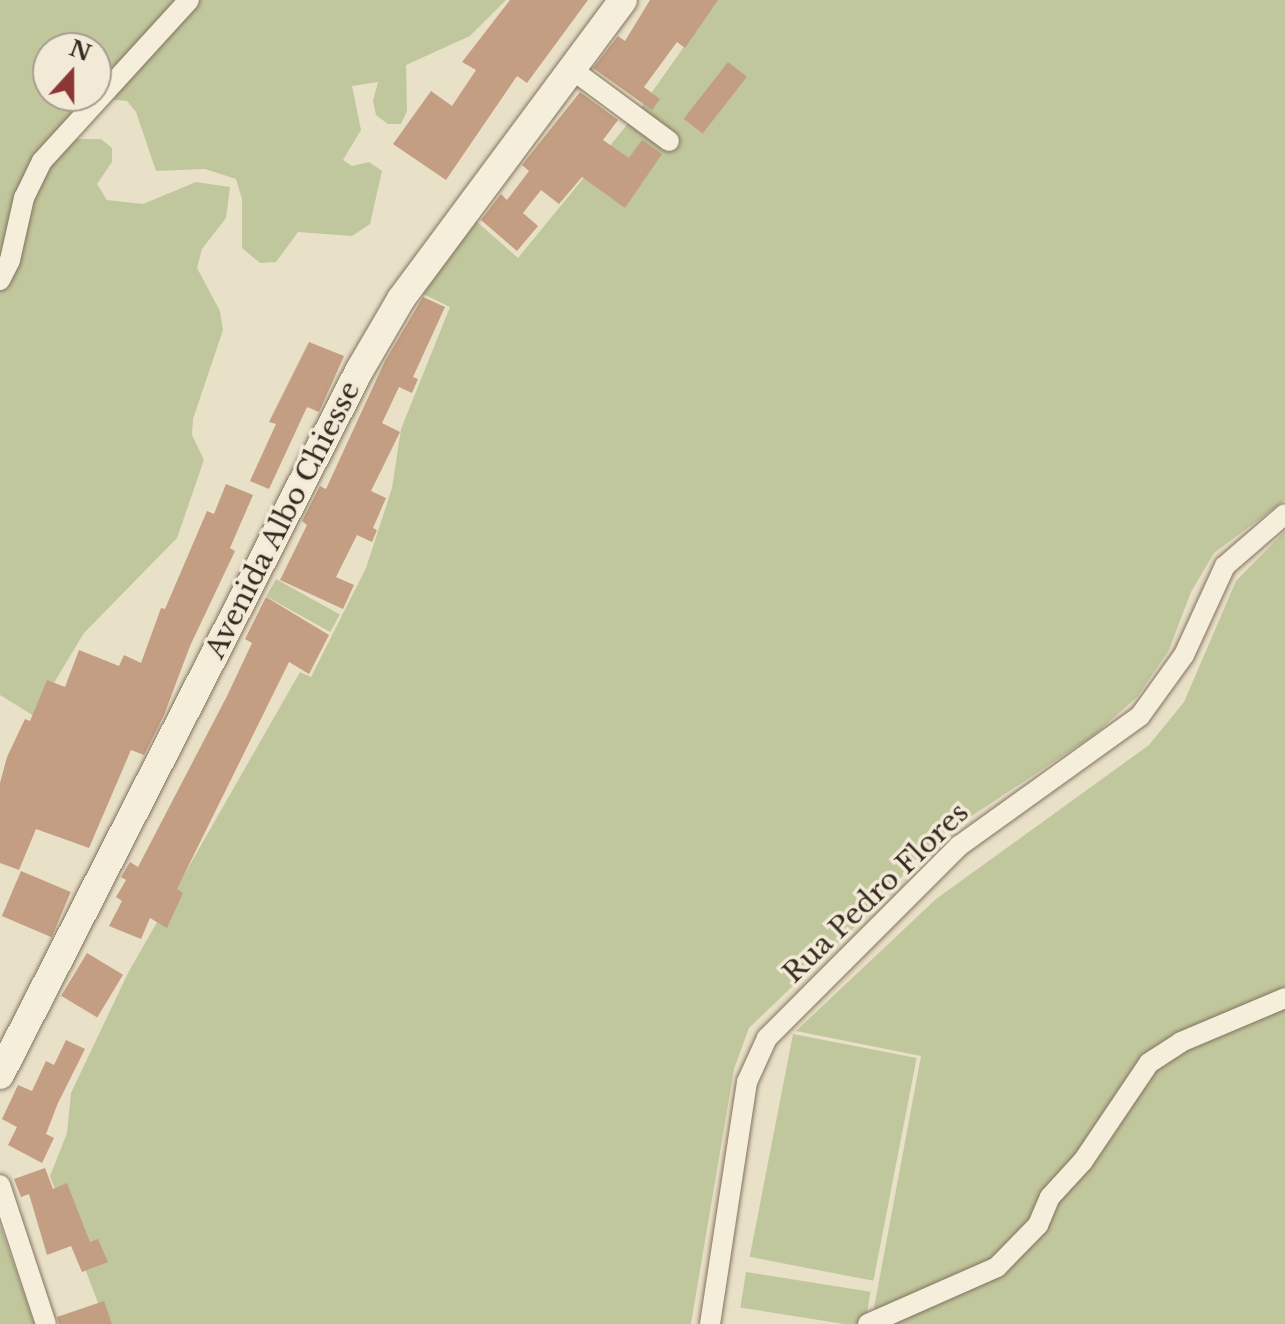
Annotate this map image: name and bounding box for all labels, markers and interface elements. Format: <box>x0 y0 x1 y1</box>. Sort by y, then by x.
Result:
north arrow <box>32 32 112 112</box>
text: N <box>66 35 95 67</box>
street label: Avenida Albo Chiesse <box>198 375 368 665</box>
street label: Rua Pedro Flores <box>776 796 976 990</box>

